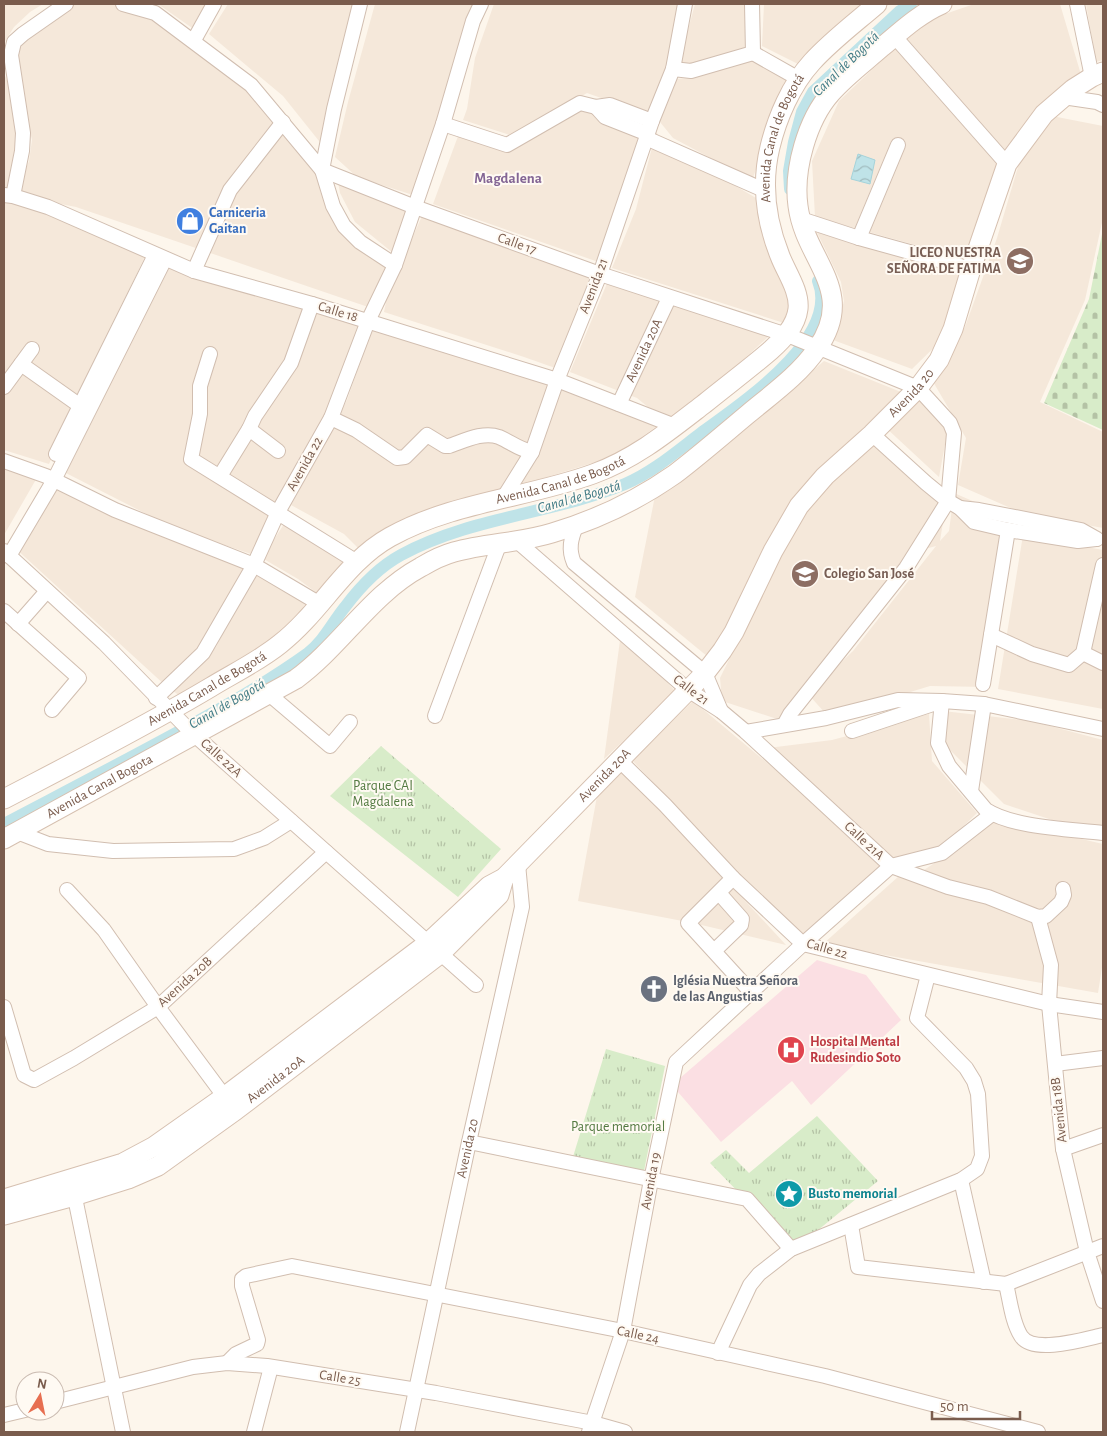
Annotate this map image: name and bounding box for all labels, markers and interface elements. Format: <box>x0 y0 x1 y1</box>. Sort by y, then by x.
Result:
water label: Canal de Bogotá <box>810 29 882 99</box>
street label: Avenida Canal de Bogotá <box>758 71 807 203</box>
district label: Magdalena <box>474 171 542 186</box>
shop icon: Carniceria Gaitan <box>175 206 205 236</box>
place label: Carniceria Gaitan <box>209 206 266 236</box>
street label: Calle 17 <box>496 231 538 257</box>
place label: LICEO NUESTRA SEÑORA DE FATIMA <box>887 246 1002 276</box>
school or university icon: LICEO NUESTRA SEÑORA DE FATIMA <box>1005 246 1035 276</box>
street label: Avenida 21 <box>577 256 611 316</box>
street label: Calle 18 <box>316 299 360 325</box>
street label: Avenida 20A <box>623 317 665 385</box>
street label: Avenida 20 <box>886 366 937 420</box>
street label: Avenida 22 <box>284 435 326 493</box>
street label: Avenida Canal de Bogotá <box>493 450 627 508</box>
water label: Canal de Bogotá <box>535 477 623 517</box>
school or university icon: Colegio San José <box>790 559 820 589</box>
place label: Colegio San José <box>824 567 914 581</box>
street label: Avenida Canal de Bogotá <box>145 647 269 729</box>
street label: Calle 21 <box>671 672 711 708</box>
water label: Canal de Bogotá <box>185 675 269 733</box>
street label: Calle 22A <box>198 736 244 780</box>
street label: Avenida 20A <box>576 746 634 805</box>
street label: Avenida Canal Bogota <box>44 752 155 821</box>
park label: Parque CAI Magdalena <box>352 779 414 809</box>
street label: Calle 21A <box>841 819 887 863</box>
street label: Calle 22 <box>805 936 849 962</box>
street label: Avenida 20B <box>155 954 215 1010</box>
church icon: Iglésia Nuestra Señora de las Angustias <box>639 974 669 1004</box>
place label: Iglésia Nuestra Señora de las Angustias <box>673 974 799 1004</box>
hospital icon: Hospital Mental Rudesindio Soto <box>776 1035 806 1065</box>
place label: Hospital Mental Rudesindio Soto <box>810 1035 901 1065</box>
street label: Avenida 20A <box>244 1053 307 1106</box>
street label: Avenida 18B <box>1049 1077 1069 1143</box>
street label: Avenida 20 <box>454 1117 481 1179</box>
park label: Parque memorial <box>571 1120 665 1134</box>
street label: Avenida 19 <box>639 1151 663 1211</box>
place icon: Busto memorial <box>774 1179 804 1209</box>
place label: Busto memorial <box>808 1187 897 1201</box>
street label: Calle 24 <box>616 1324 661 1346</box>
street label: Calle 25 <box>318 1368 362 1388</box>
north arrow <box>15 1371 65 1421</box>
text: N <box>36 1376 48 1392</box>
scale bar <box>932 1388 1020 1420</box>
text: 50 m <box>940 1399 969 1414</box>

